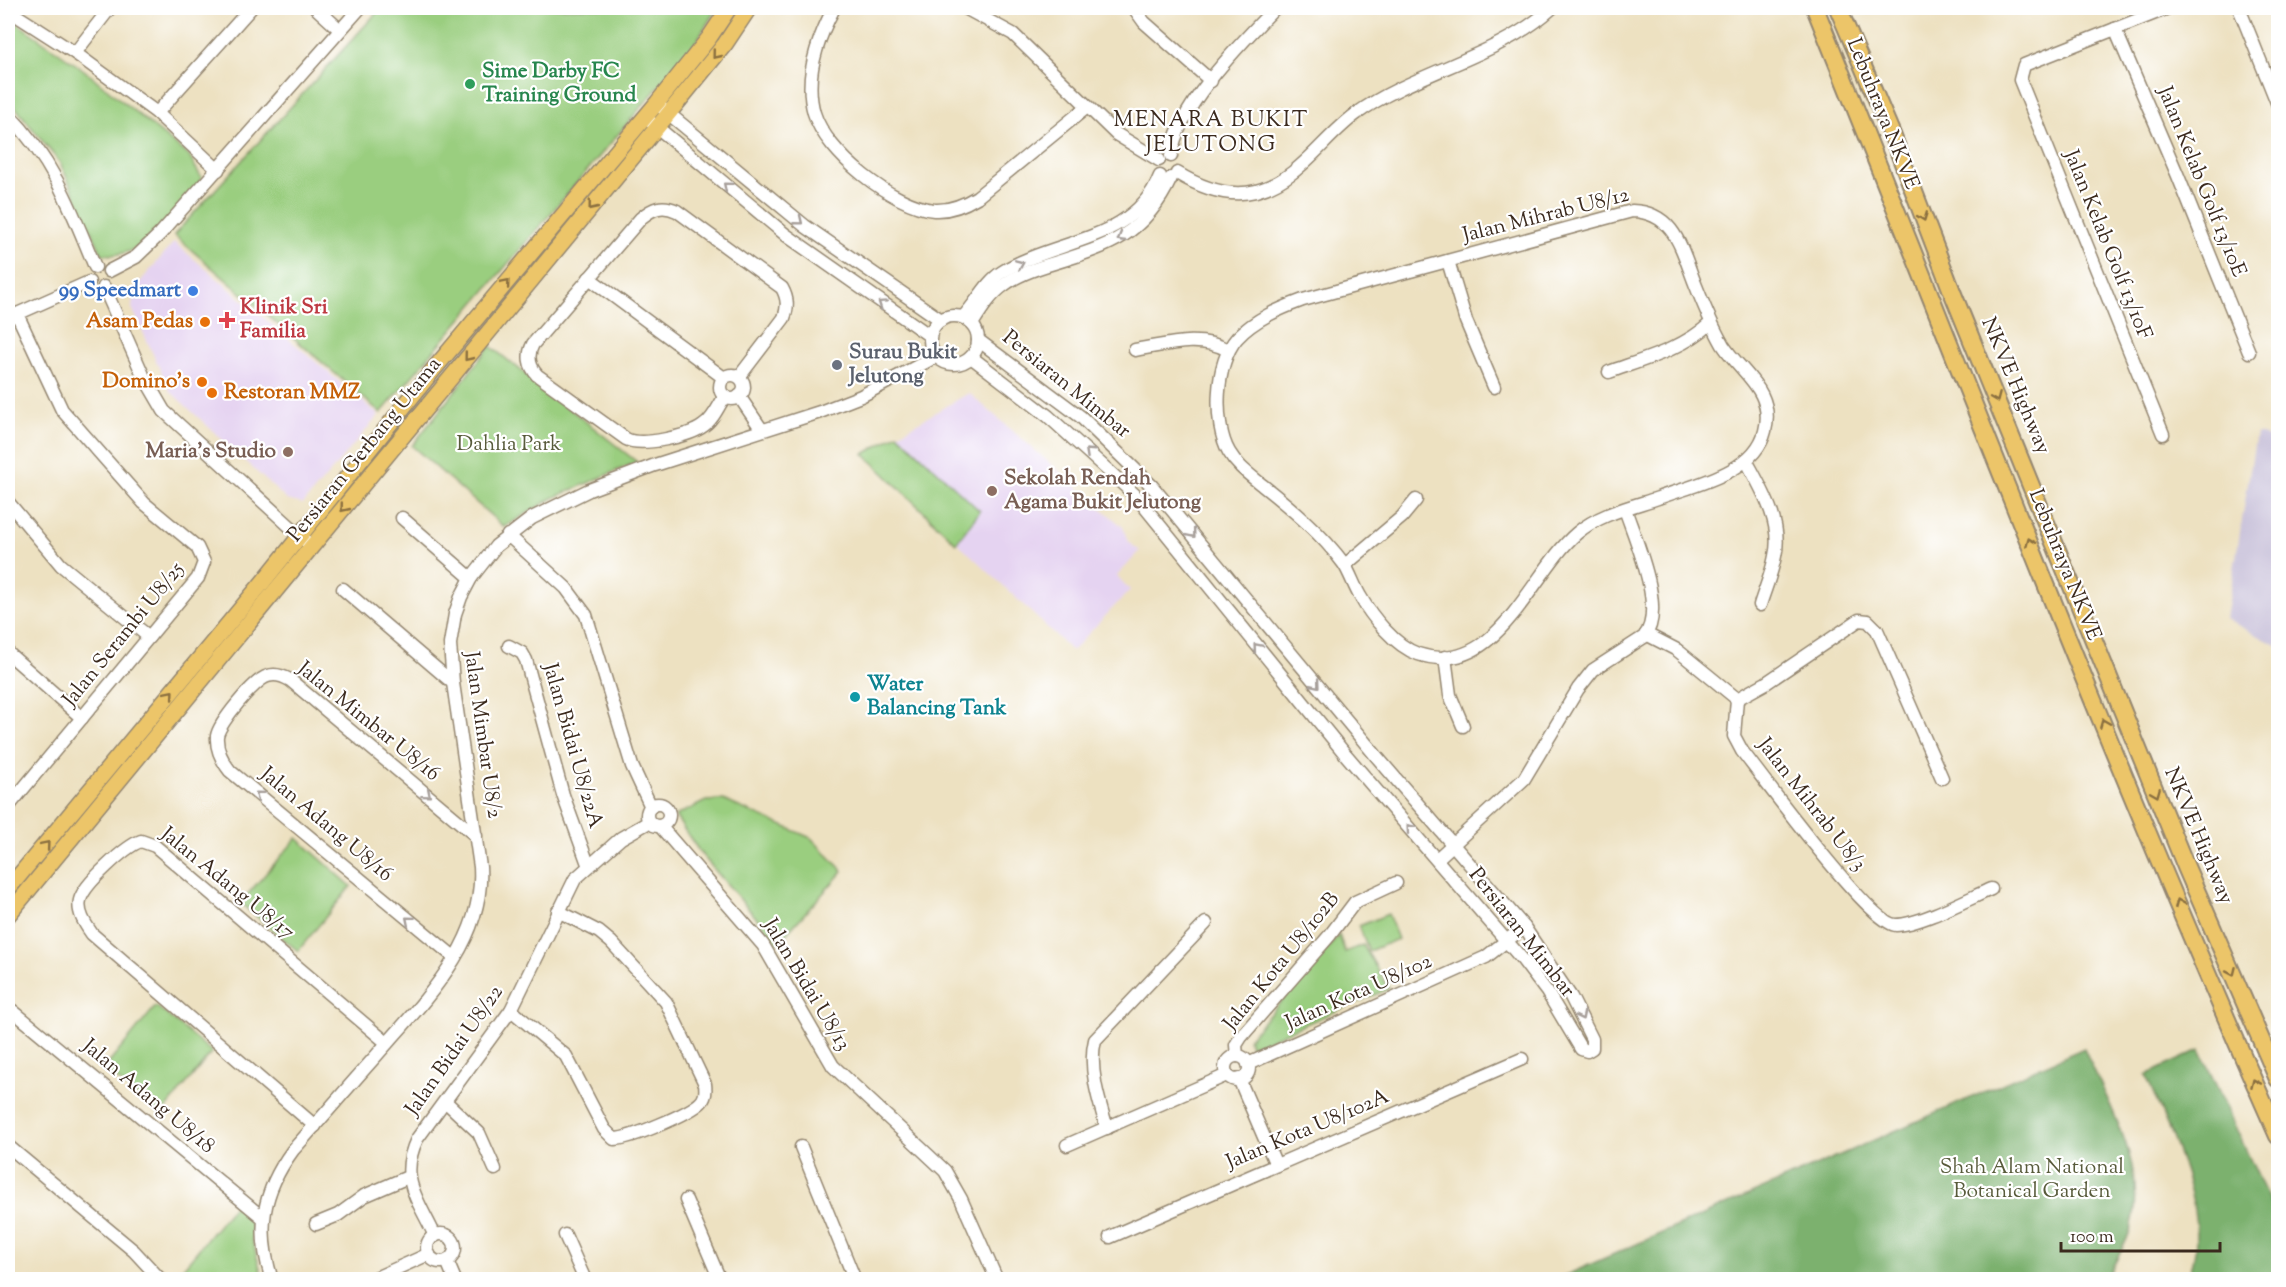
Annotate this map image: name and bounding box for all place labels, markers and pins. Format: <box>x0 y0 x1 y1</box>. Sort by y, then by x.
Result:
place label: Sime Darby FC Training Ground <box>482 57 637 111</box>
marker: Sime Darby FC Training Ground <box>463 77 477 91</box>
place label: 99 Speedmart <box>59 276 182 306</box>
marker: 99 Speedmart <box>186 284 200 298</box>
place label: Klinik Sri Familia <box>240 293 328 347</box>
place label: Asam Pedas <box>86 307 193 337</box>
marker: Klinik Sri Familia <box>218 311 236 329</box>
marker: Asam Pedas <box>198 315 212 329</box>
place label: Surau Bukit Jelutong <box>847 338 958 392</box>
marker: Surau Bukit Jelutong <box>830 358 844 372</box>
place label: Domino's <box>102 367 190 397</box>
marker: Domino's <box>195 375 209 389</box>
place label: Restoran MMZ <box>224 378 360 408</box>
marker: Restoran MMZ <box>205 386 219 400</box>
place label: Maria's Studio <box>145 437 277 467</box>
marker: Maria's Studio <box>281 445 295 459</box>
place label: Sekolah Rendah Agama Bukit Jelutong <box>1004 464 1202 518</box>
marker: Sekolah Rendah Agama Bukit Jelutong <box>985 484 999 498</box>
place label: Water Balancing Tank <box>867 670 1007 724</box>
marker: Water Balancing Tank <box>848 690 862 704</box>

